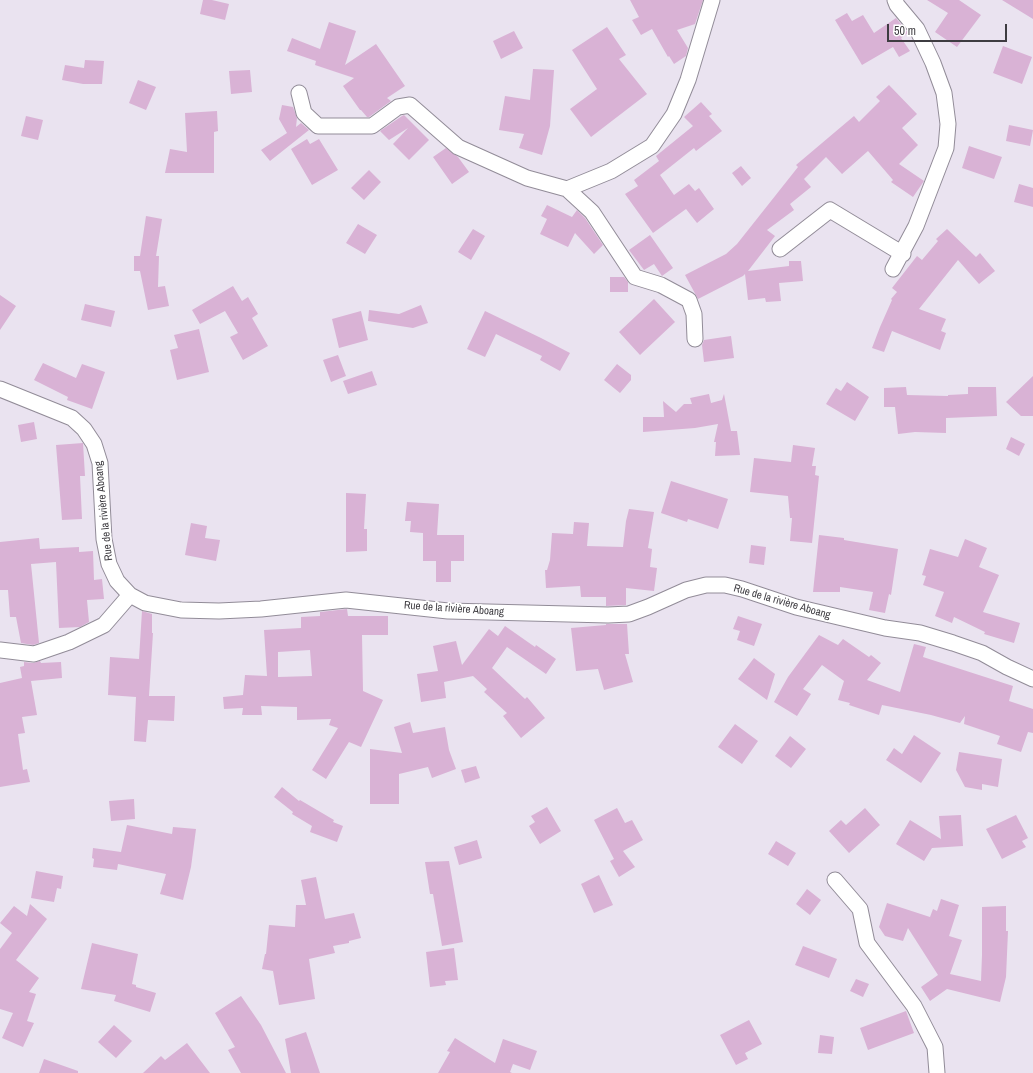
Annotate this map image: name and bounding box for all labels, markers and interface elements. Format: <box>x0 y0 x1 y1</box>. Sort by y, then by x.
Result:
scale bar <box>889 16 1009 42</box>
text: 50 m <box>894 23 916 39</box>
street label: Rue de la rivière Aboang <box>92 460 116 562</box>
street label: Rue de la rivière Aboang <box>732 582 832 622</box>
street label: Rue de la rivière Aboang <box>404 599 504 619</box>

